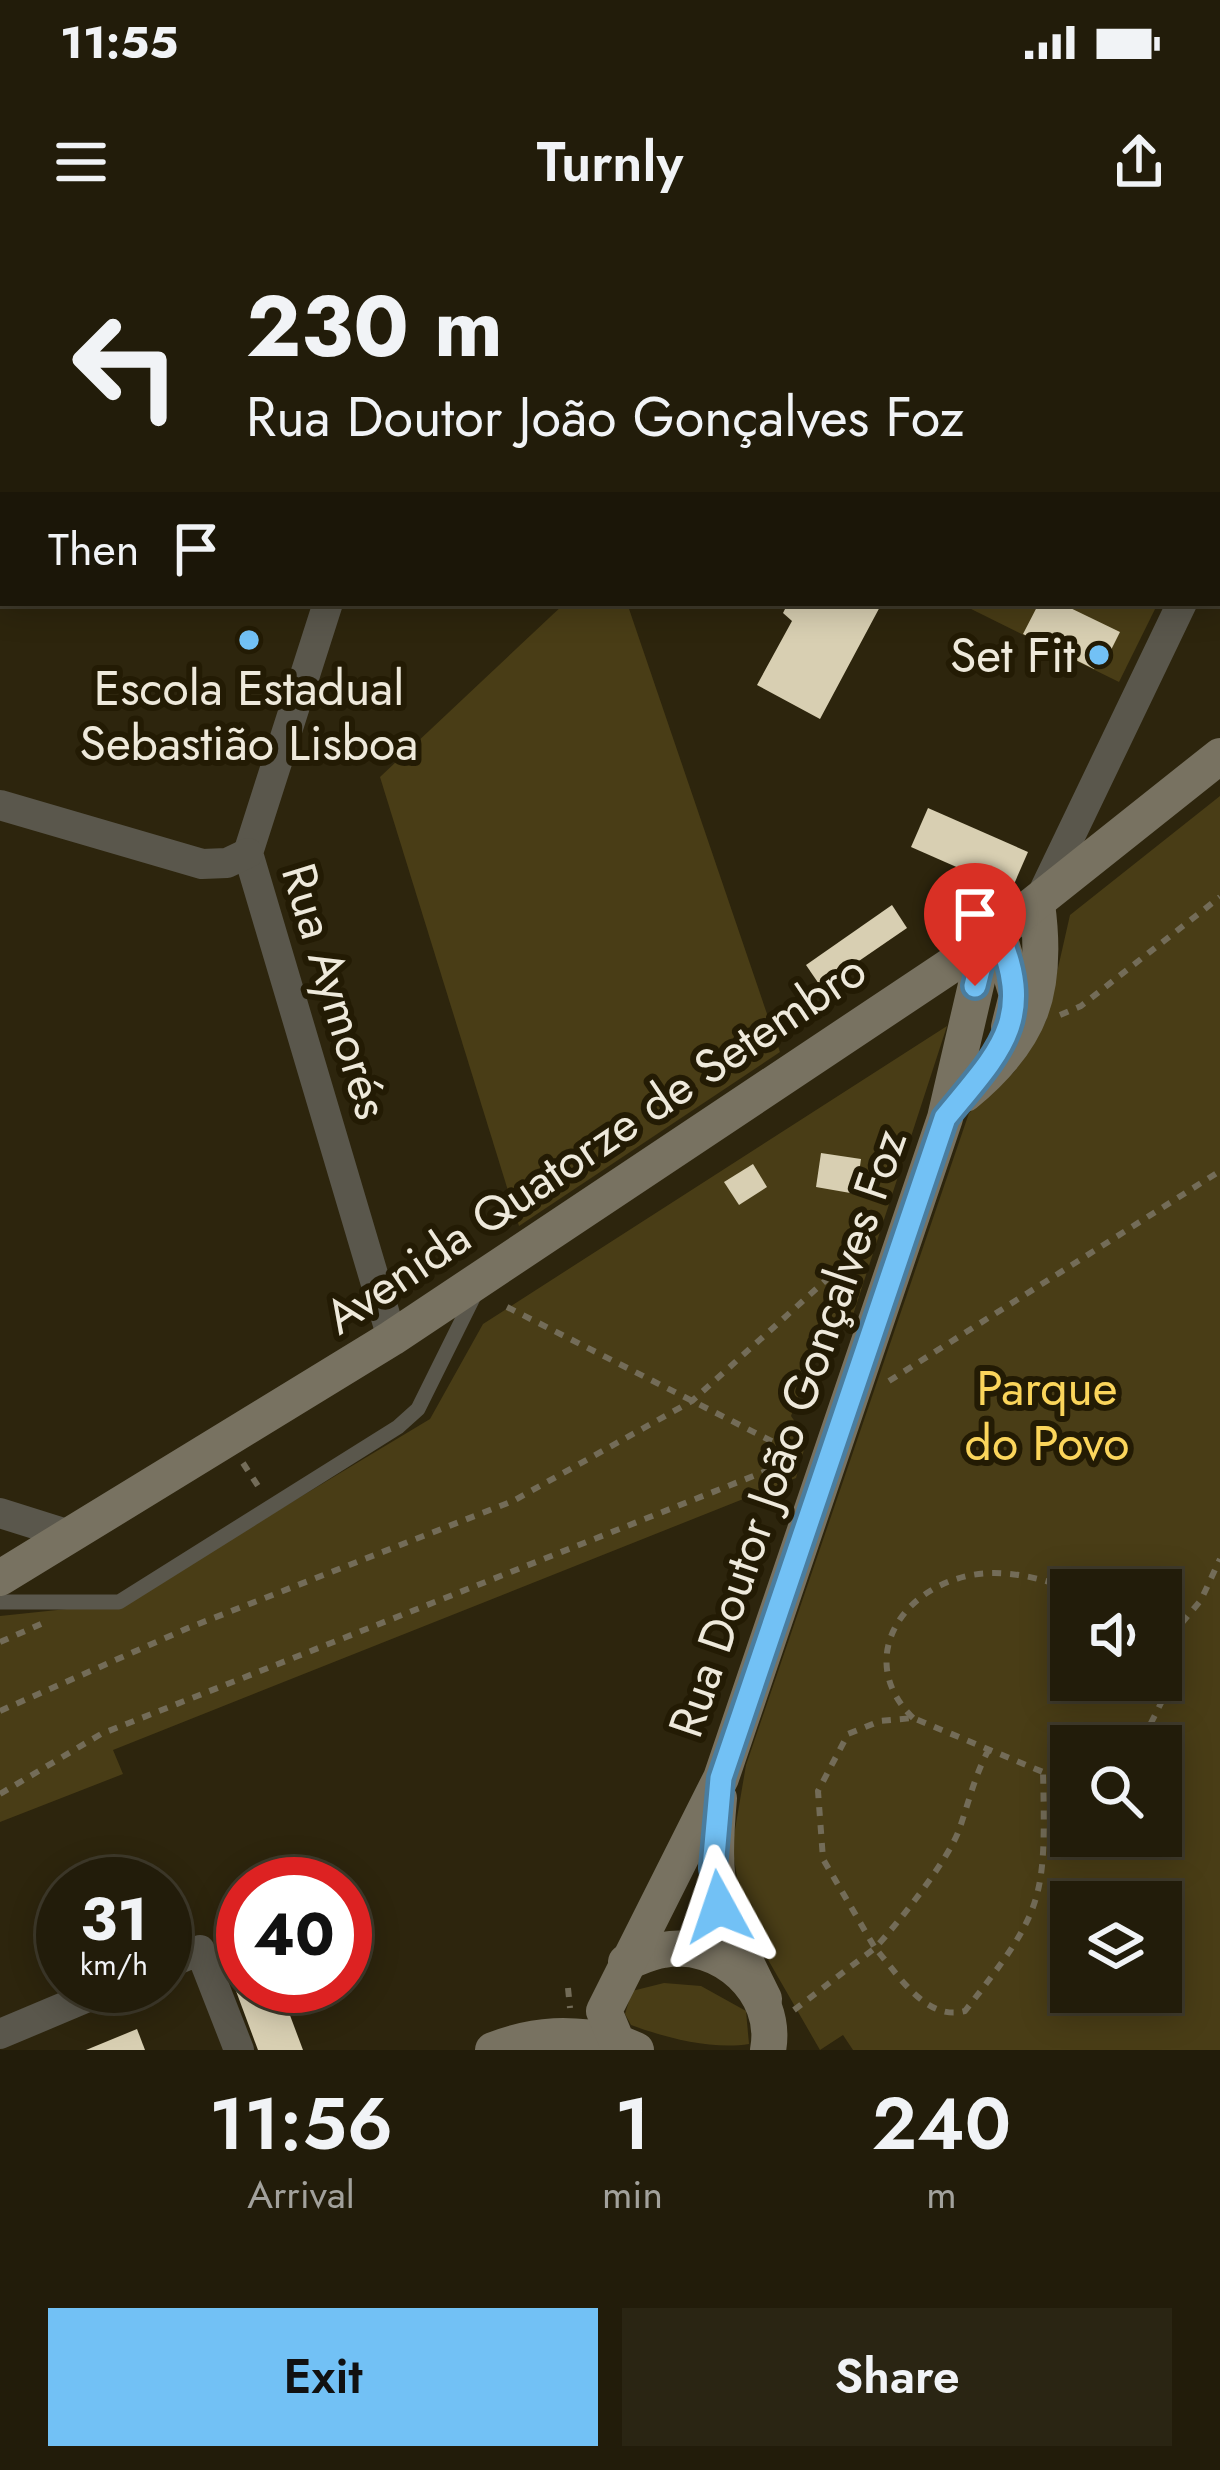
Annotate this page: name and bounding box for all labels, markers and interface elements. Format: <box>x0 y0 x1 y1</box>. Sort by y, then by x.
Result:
text: 11:55 <box>60 10 178 75</box>
text: Turnly <box>537 123 683 201</box>
icon: menu <box>48 129 114 195</box>
icon: share <box>1106 129 1172 195</box>
text: 230 m <box>246 266 503 388</box>
icon: left <box>48 288 204 444</box>
text: Rua Doutor João Gonçalves Foz <box>246 378 964 456</box>
icon: arrive <box>163 516 229 582</box>
text: Then <box>48 517 139 582</box>
place label: Set Fit <box>950 621 1075 690</box>
marker: Escola Estadual Sebastião Lisboa <box>236 627 262 653</box>
marker: Set Fit <box>1086 642 1112 668</box>
place label: Escola Estadual Sebastião Lisboa <box>80 654 418 778</box>
street label: Rua Aymorés <box>264 855 407 1127</box>
pin <box>924 863 1026 986</box>
icon: arrive <box>942 881 1008 947</box>
street label: Avenida Quatorze de Setembro <box>311 936 880 1351</box>
street label: Rua Doutor João Gonçalves Foz <box>651 1120 924 1746</box>
park label: Parque do Povo <box>965 1354 1129 1478</box>
map controls <box>1050 1569 1182 2013</box>
button: sound <box>1050 1569 1182 1701</box>
button: search <box>1050 1725 1182 1857</box>
position arrow <box>656 1844 782 1970</box>
speed limit sign: 40 <box>216 1857 372 2013</box>
text: 31 <box>80 1876 148 1963</box>
button: layers <box>1050 1881 1182 2013</box>
text: km/h <box>80 1943 148 1986</box>
text: 11:56 <box>209 2072 393 2176</box>
text: 1 <box>615 2072 650 2176</box>
text: 240 <box>872 2072 1011 2176</box>
text: Arrival <box>247 2166 355 2223</box>
text: min <box>602 2166 663 2223</box>
text: m <box>926 2166 957 2223</box>
button: Exit <box>48 2308 598 2446</box>
button: Share <box>622 2308 1172 2446</box>

